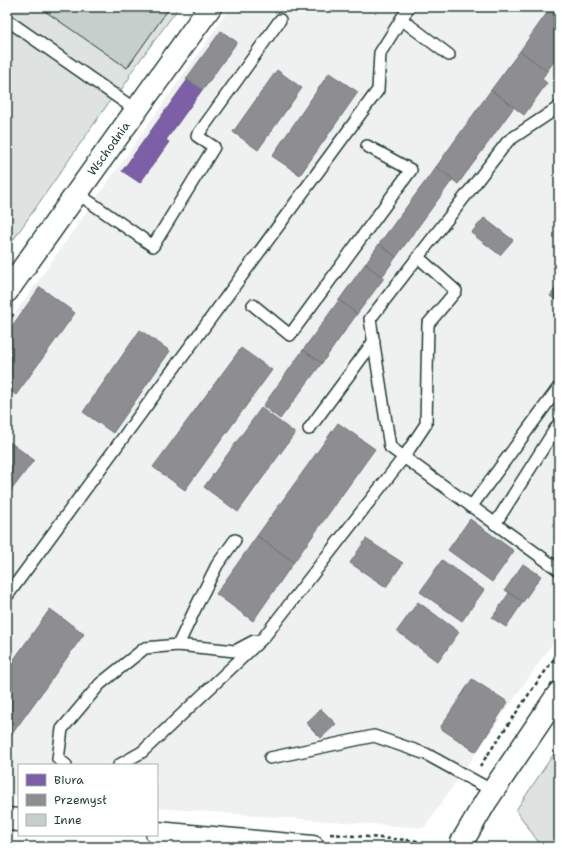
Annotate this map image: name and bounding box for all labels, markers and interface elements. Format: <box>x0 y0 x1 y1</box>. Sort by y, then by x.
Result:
street label: Wschodnia <box>84 118 134 179</box>
legend <box>18 764 158 836</box>
text: Biura <box>54 772 84 788</box>
text: Przemysł <box>54 792 107 808</box>
text: Inne <box>54 812 82 828</box>

